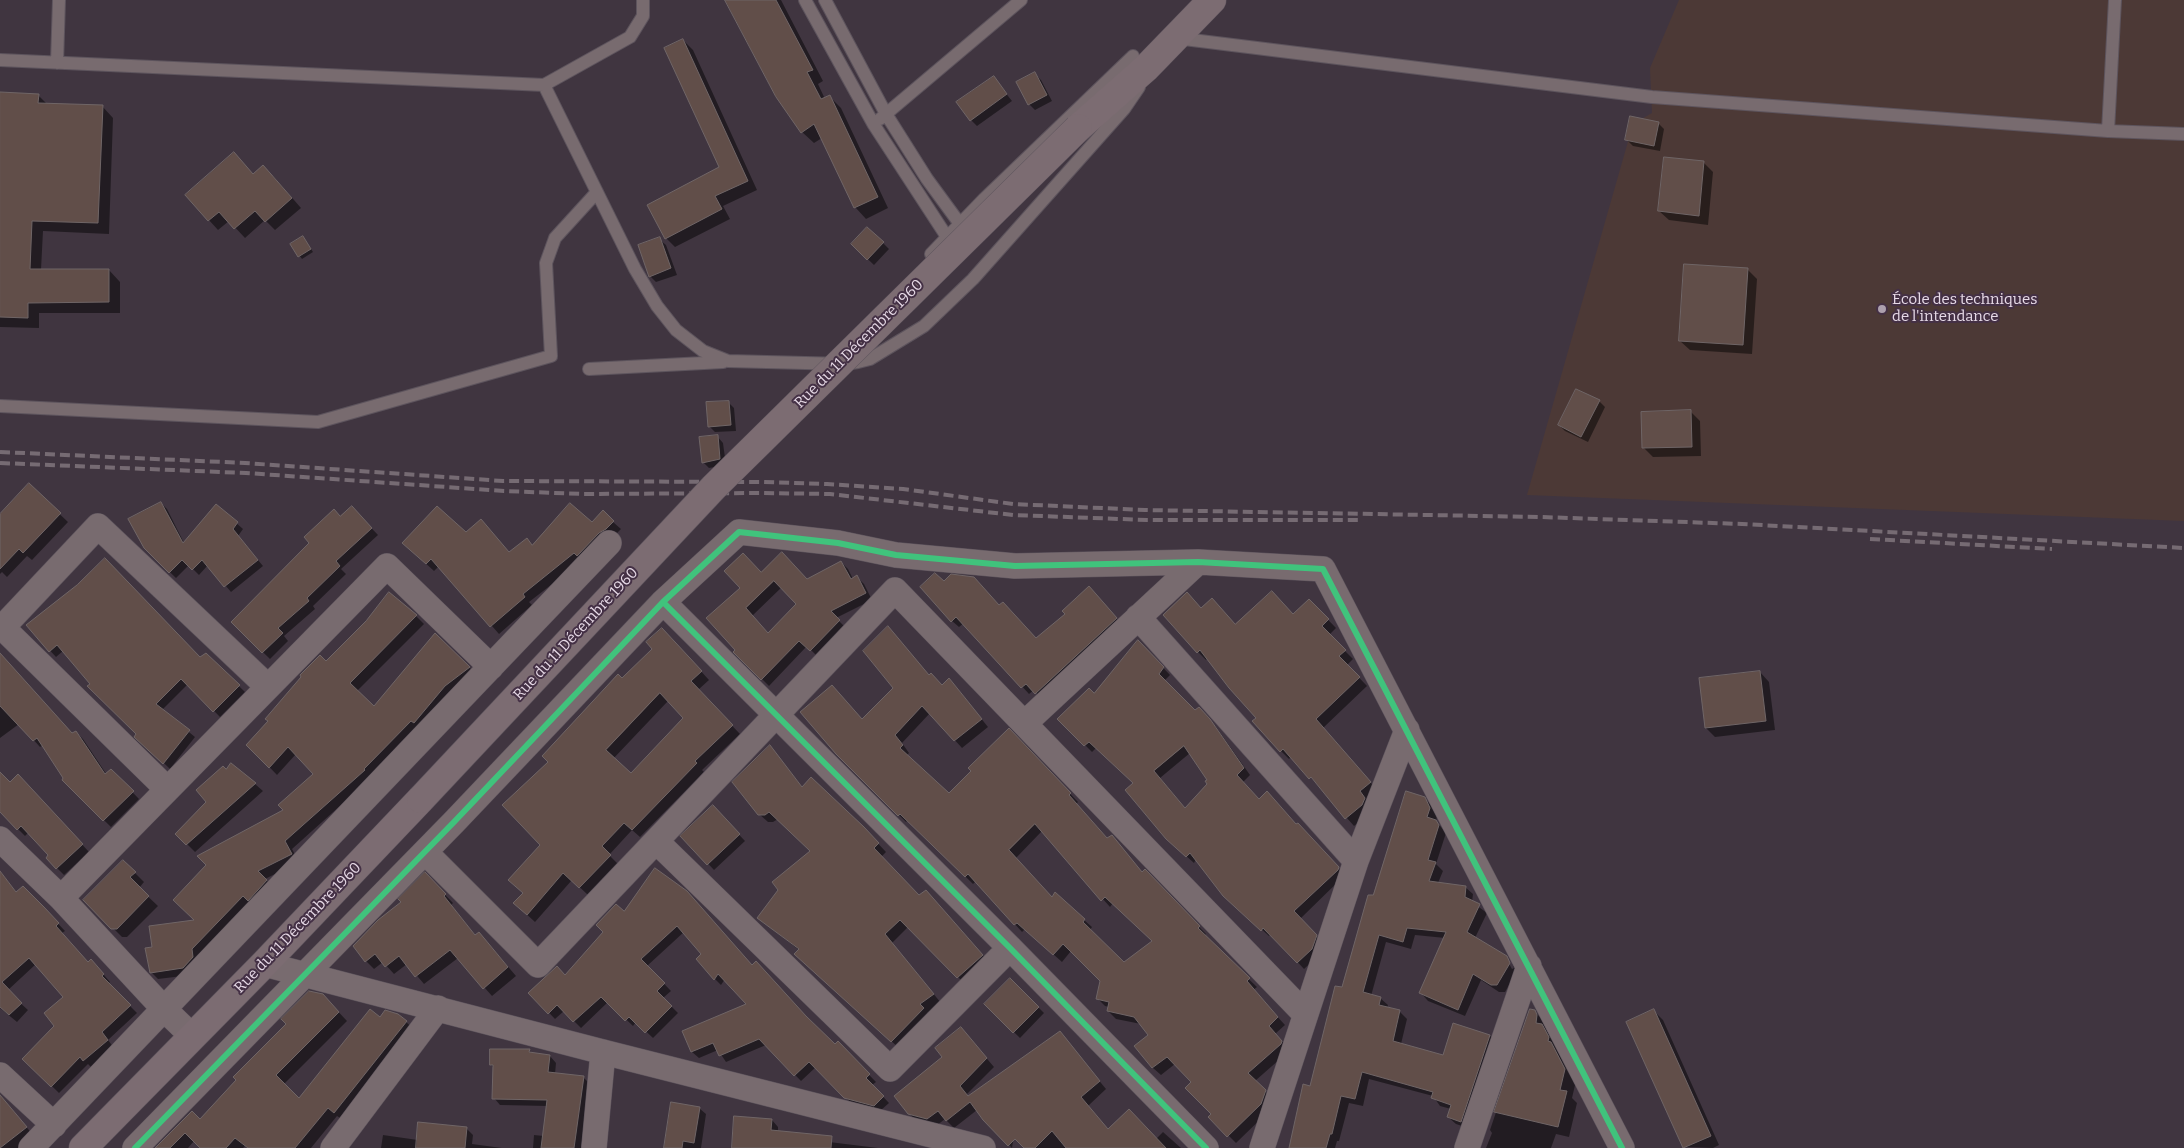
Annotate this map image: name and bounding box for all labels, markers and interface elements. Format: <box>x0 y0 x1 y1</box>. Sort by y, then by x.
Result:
street label: Rue du 11 Décembre 1960 <box>791 276 927 412</box>
place label: École des techniques de l'intendance <box>1892 291 2037 326</box>
marker: École des techniques de l'intendance <box>1876 303 1888 315</box>
street label: Rue du 11 Décembre 1960 <box>510 564 642 704</box>
street label: Rue du 11 Décembre 1960 <box>231 859 365 997</box>

